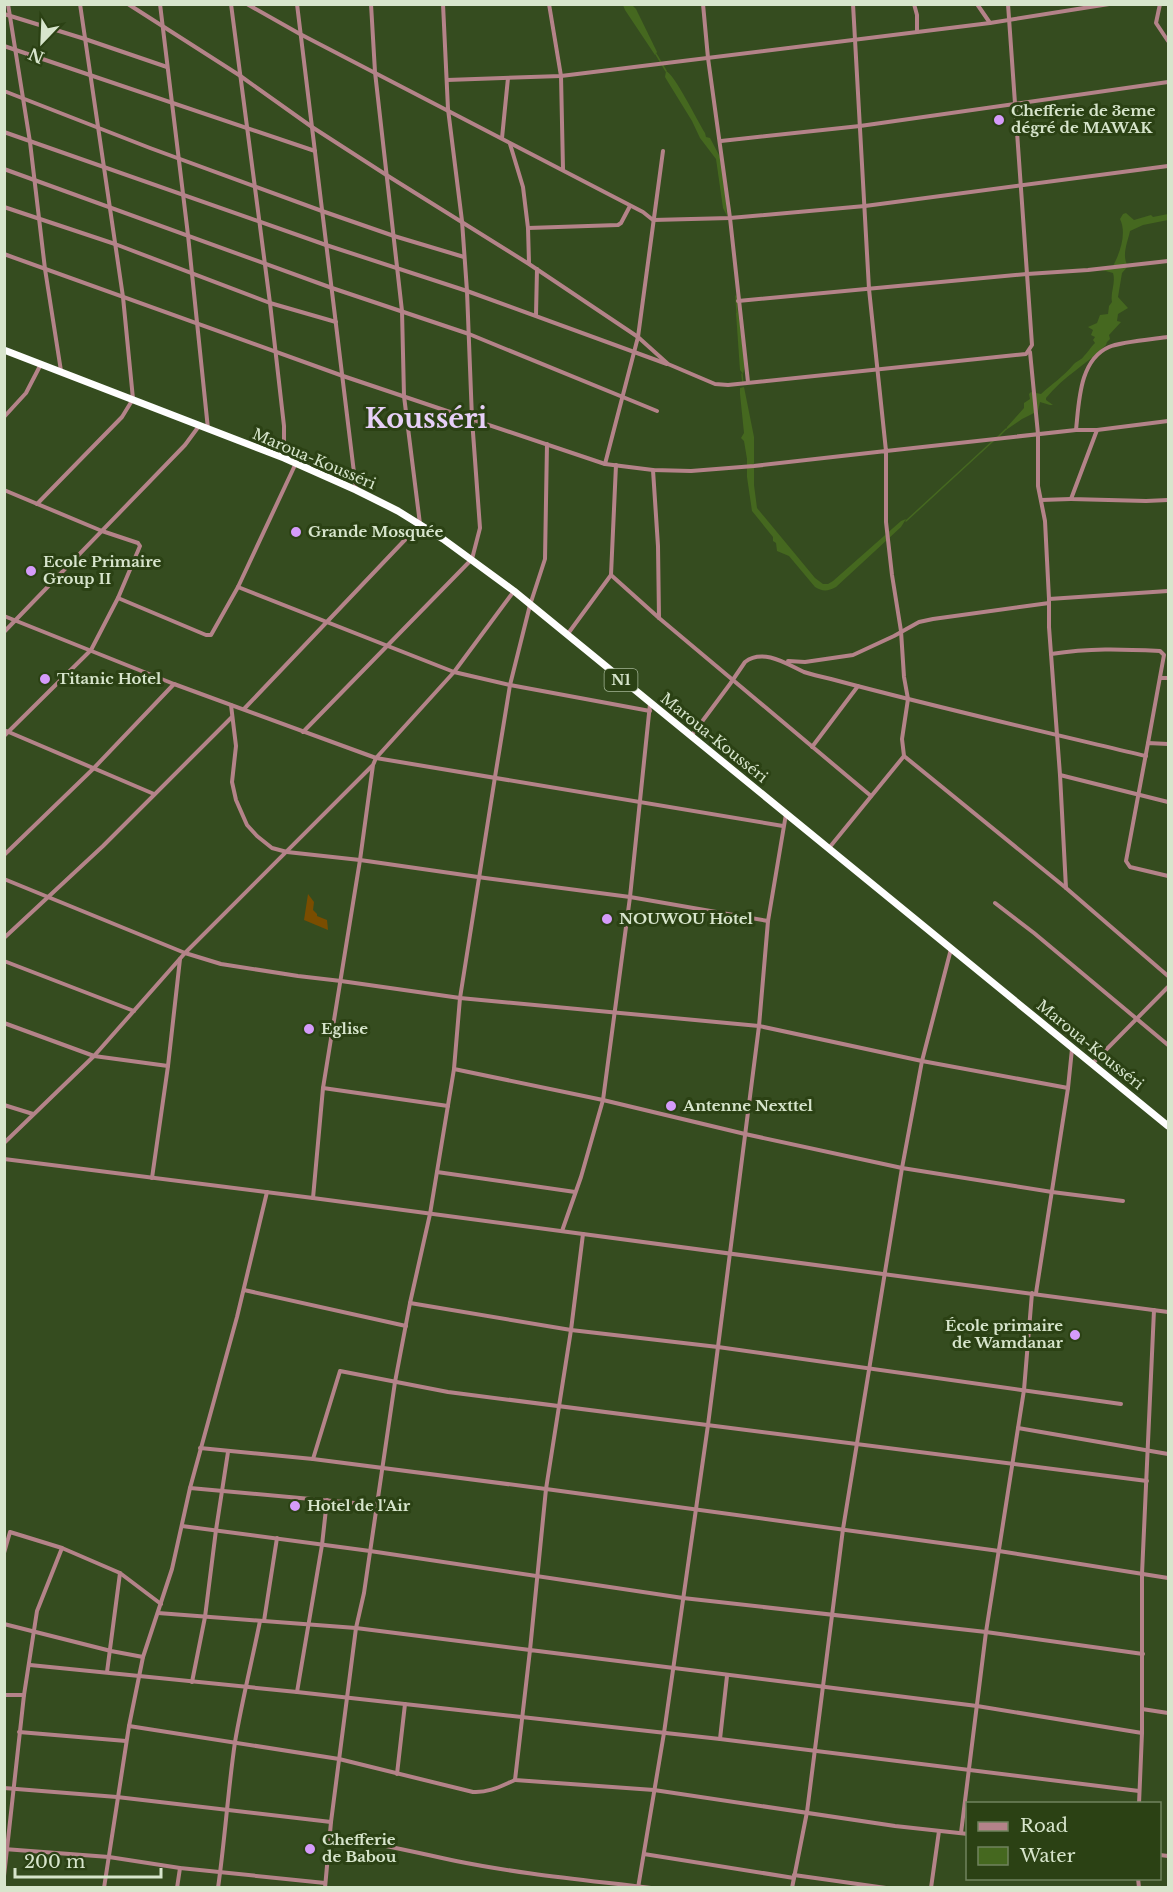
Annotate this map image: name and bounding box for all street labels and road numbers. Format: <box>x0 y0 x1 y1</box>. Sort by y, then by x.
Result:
street label: Maroua-Kousséri <box>250 424 379 493</box>
road number: N1 <box>604 669 638 691</box>
street label: Maroua-Kousséri <box>657 689 772 787</box>
street label: Maroua-Kousséri <box>1033 996 1148 1094</box>

